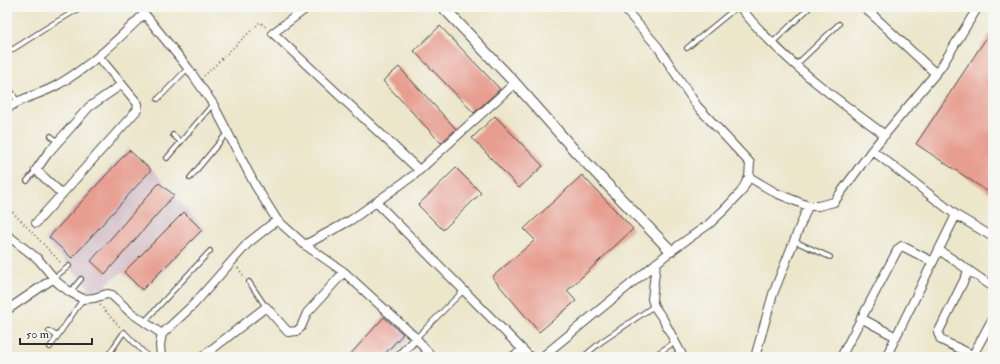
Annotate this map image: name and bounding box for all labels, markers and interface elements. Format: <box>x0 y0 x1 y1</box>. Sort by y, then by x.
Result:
scale bar <box>20 320 92 346</box>
text: 50 m <box>26 327 50 342</box>

